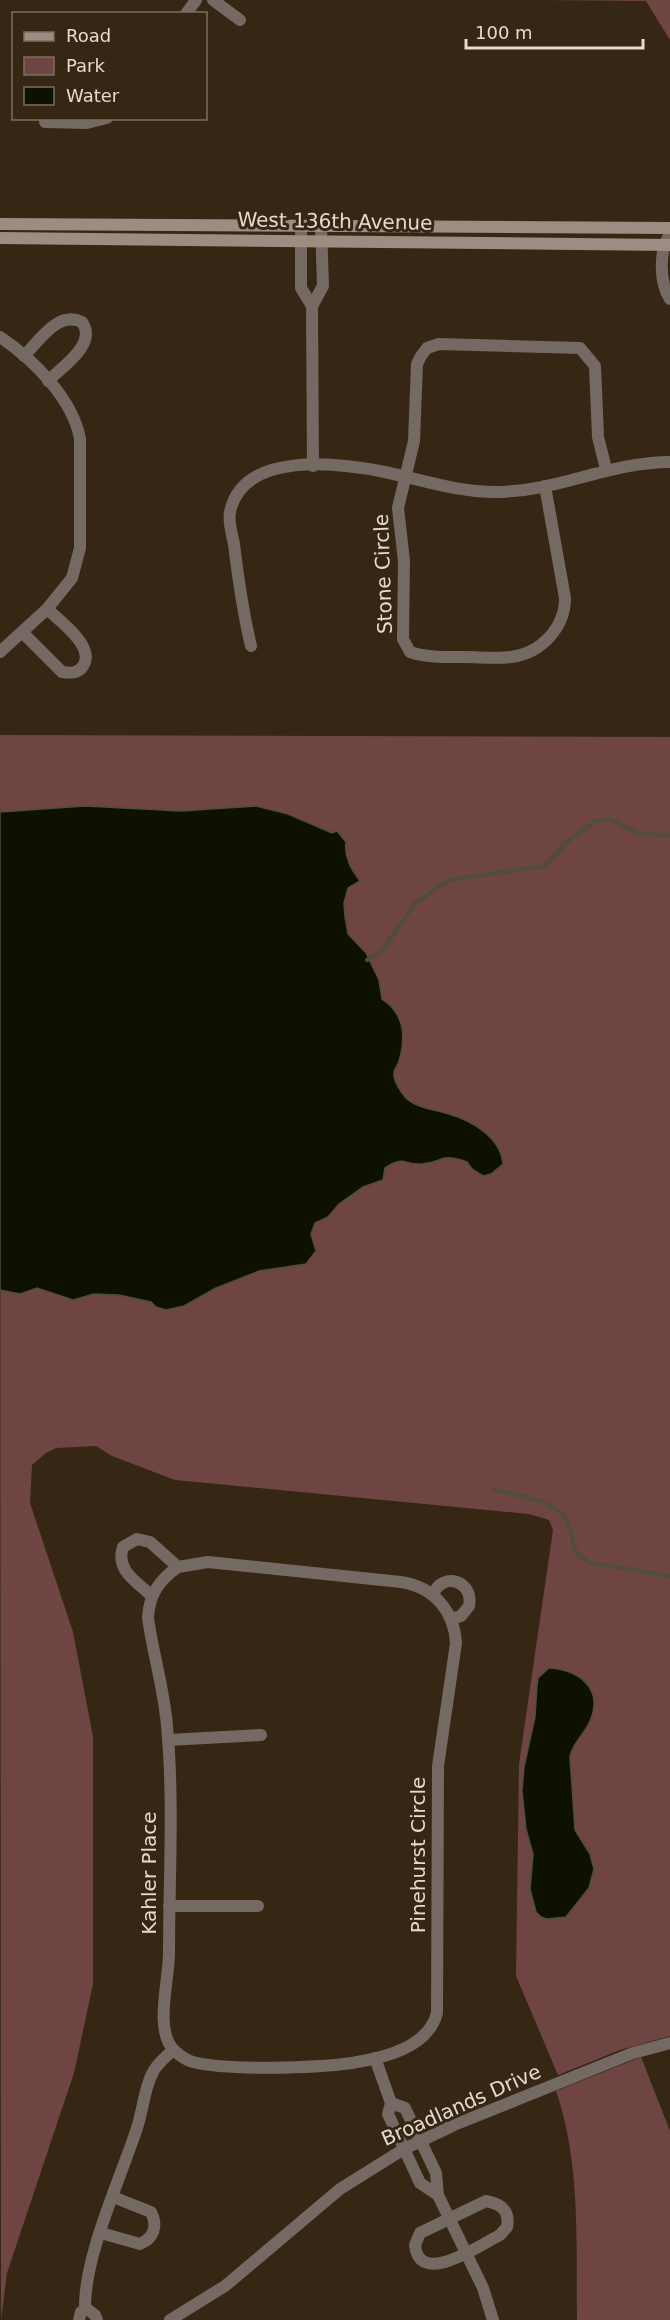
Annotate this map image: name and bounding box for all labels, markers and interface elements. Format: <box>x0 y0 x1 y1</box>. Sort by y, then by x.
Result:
legend <box>12 12 207 120</box>
scale bar <box>466 12 643 50</box>
text: 100 m <box>475 22 533 43</box>
text: Road <box>66 25 111 46</box>
text: Park <box>66 55 105 76</box>
text: Water <box>66 85 120 106</box>
street label: West 136th Avenue <box>237 207 433 235</box>
street label: Stone Circle <box>369 513 397 635</box>
street label: Pinehurst Circle <box>406 1777 430 1933</box>
street label: Kahler Place <box>137 1811 161 1935</box>
street label: Broadlands Drive <box>378 2059 544 2151</box>

